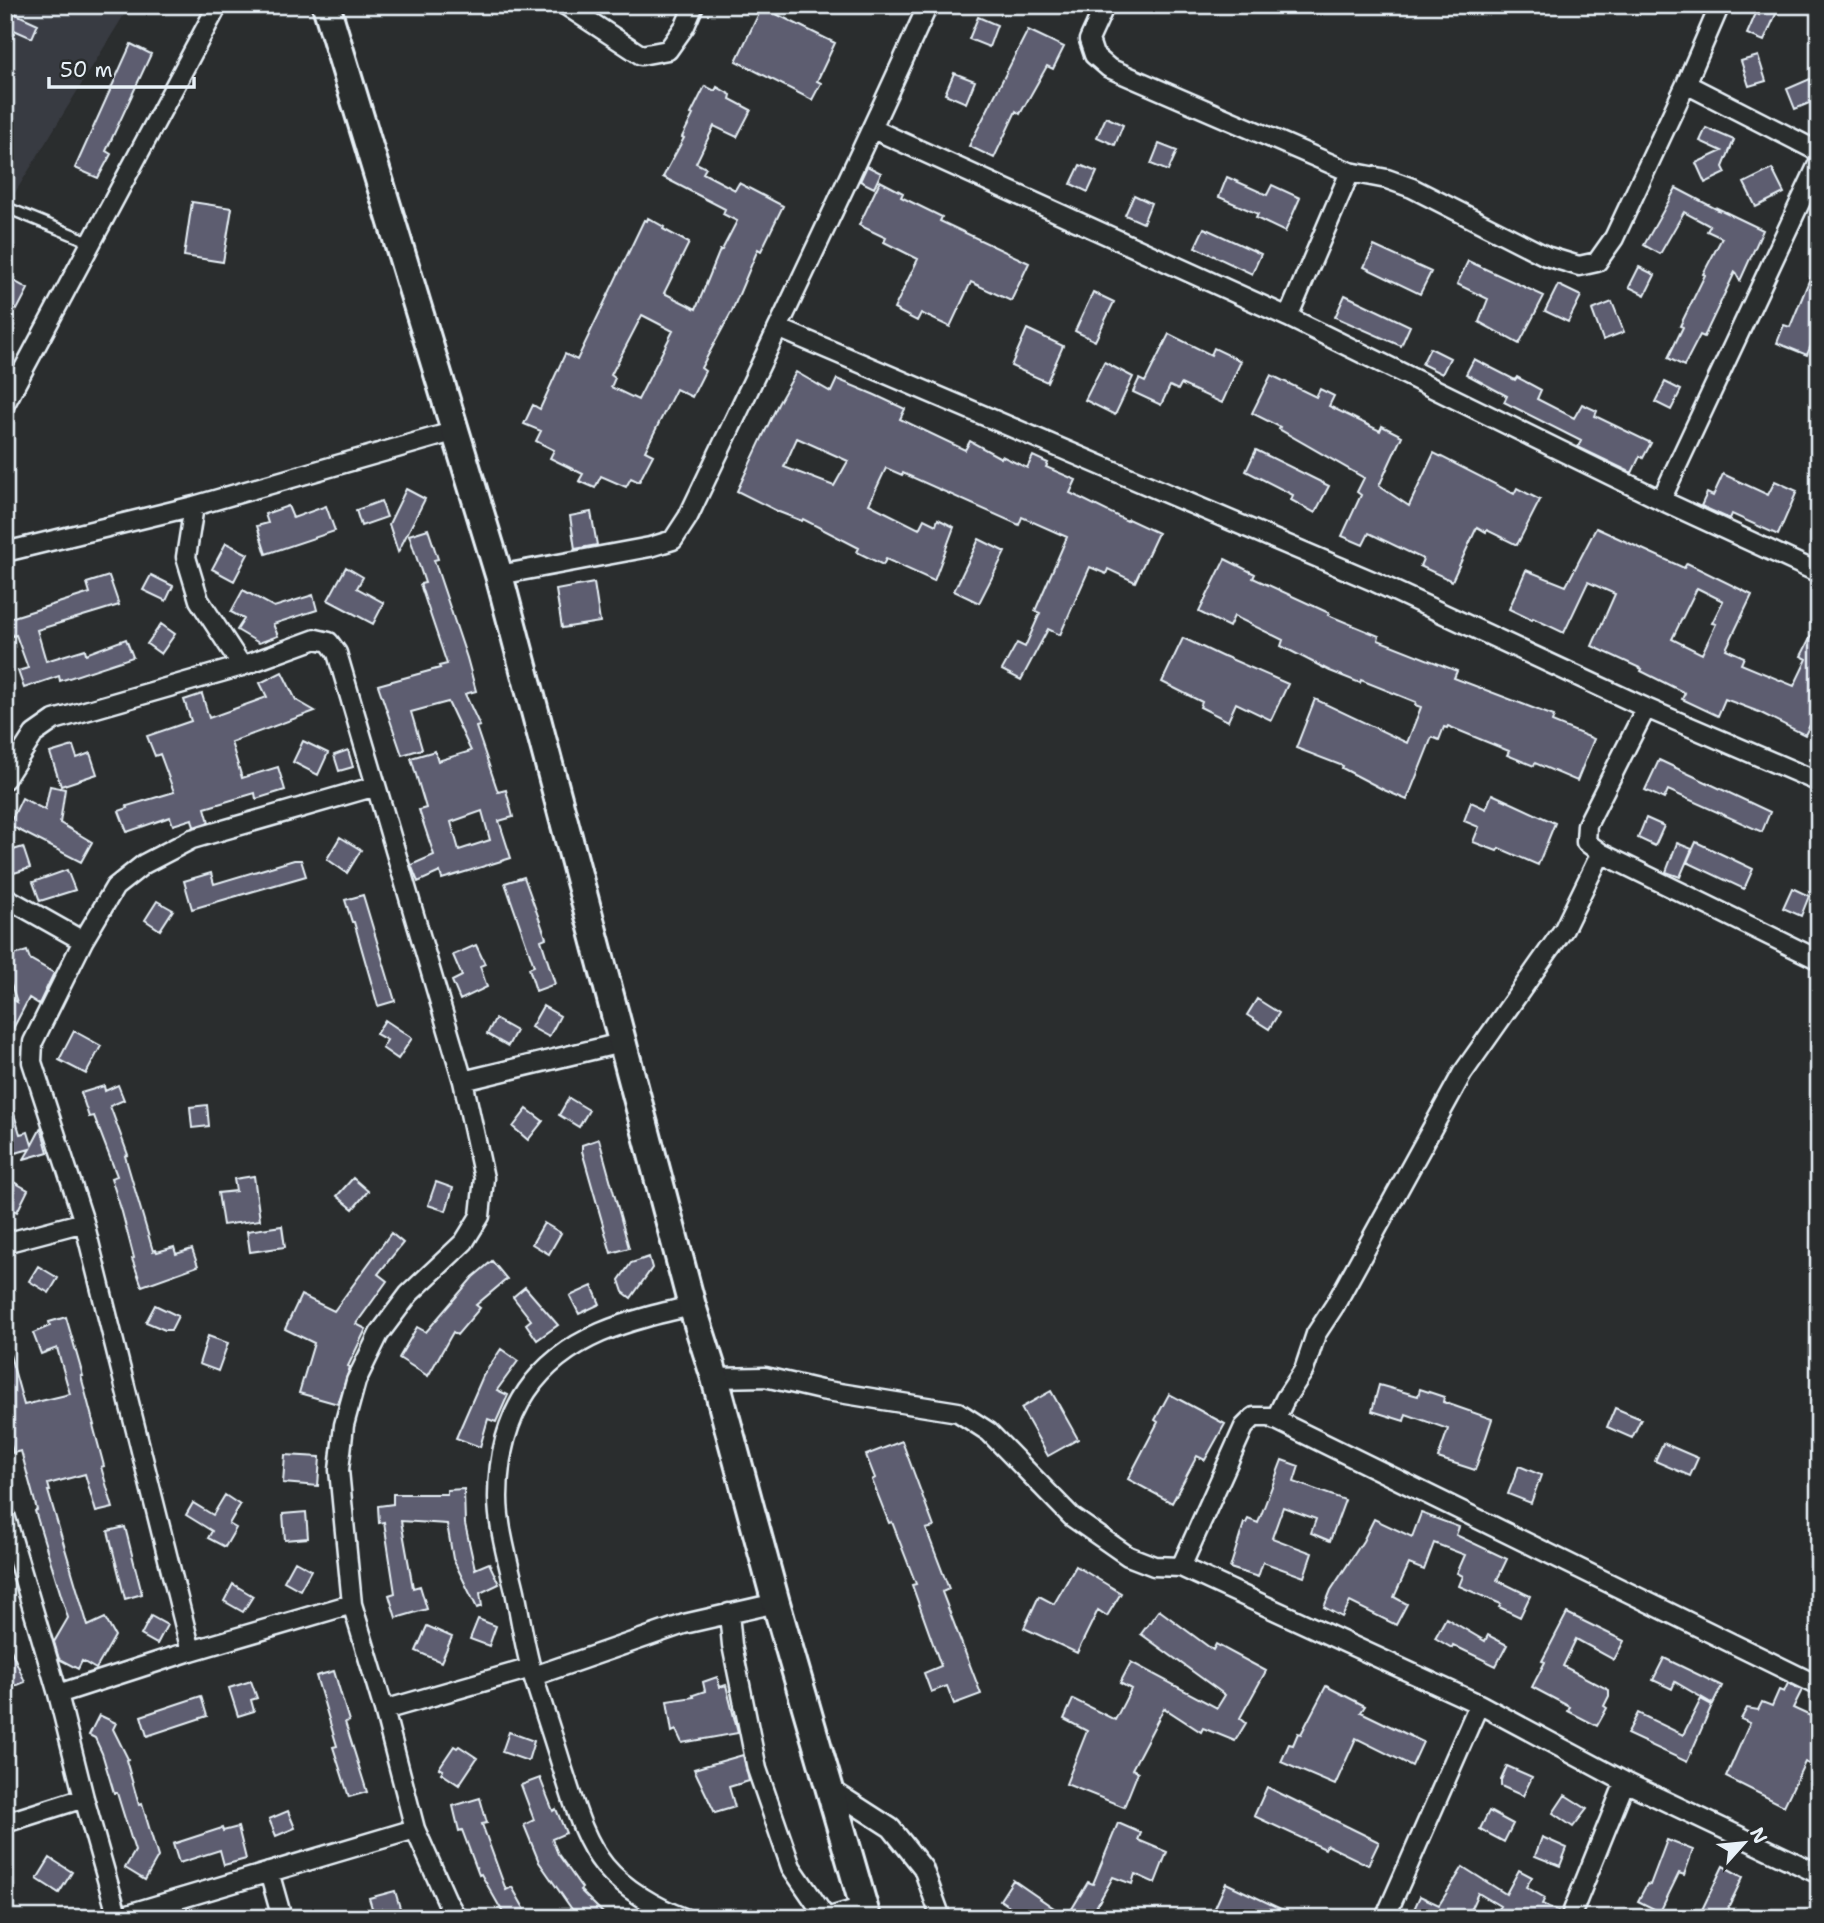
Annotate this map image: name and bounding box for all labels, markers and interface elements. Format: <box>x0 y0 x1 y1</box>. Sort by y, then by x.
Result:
scale bar <box>49 46 194 90</box>
text: 50 m <box>60 56 113 84</box>
north arrow <box>1708 1808 1778 1878</box>
text: N <box>1744 1823 1773 1848</box>

